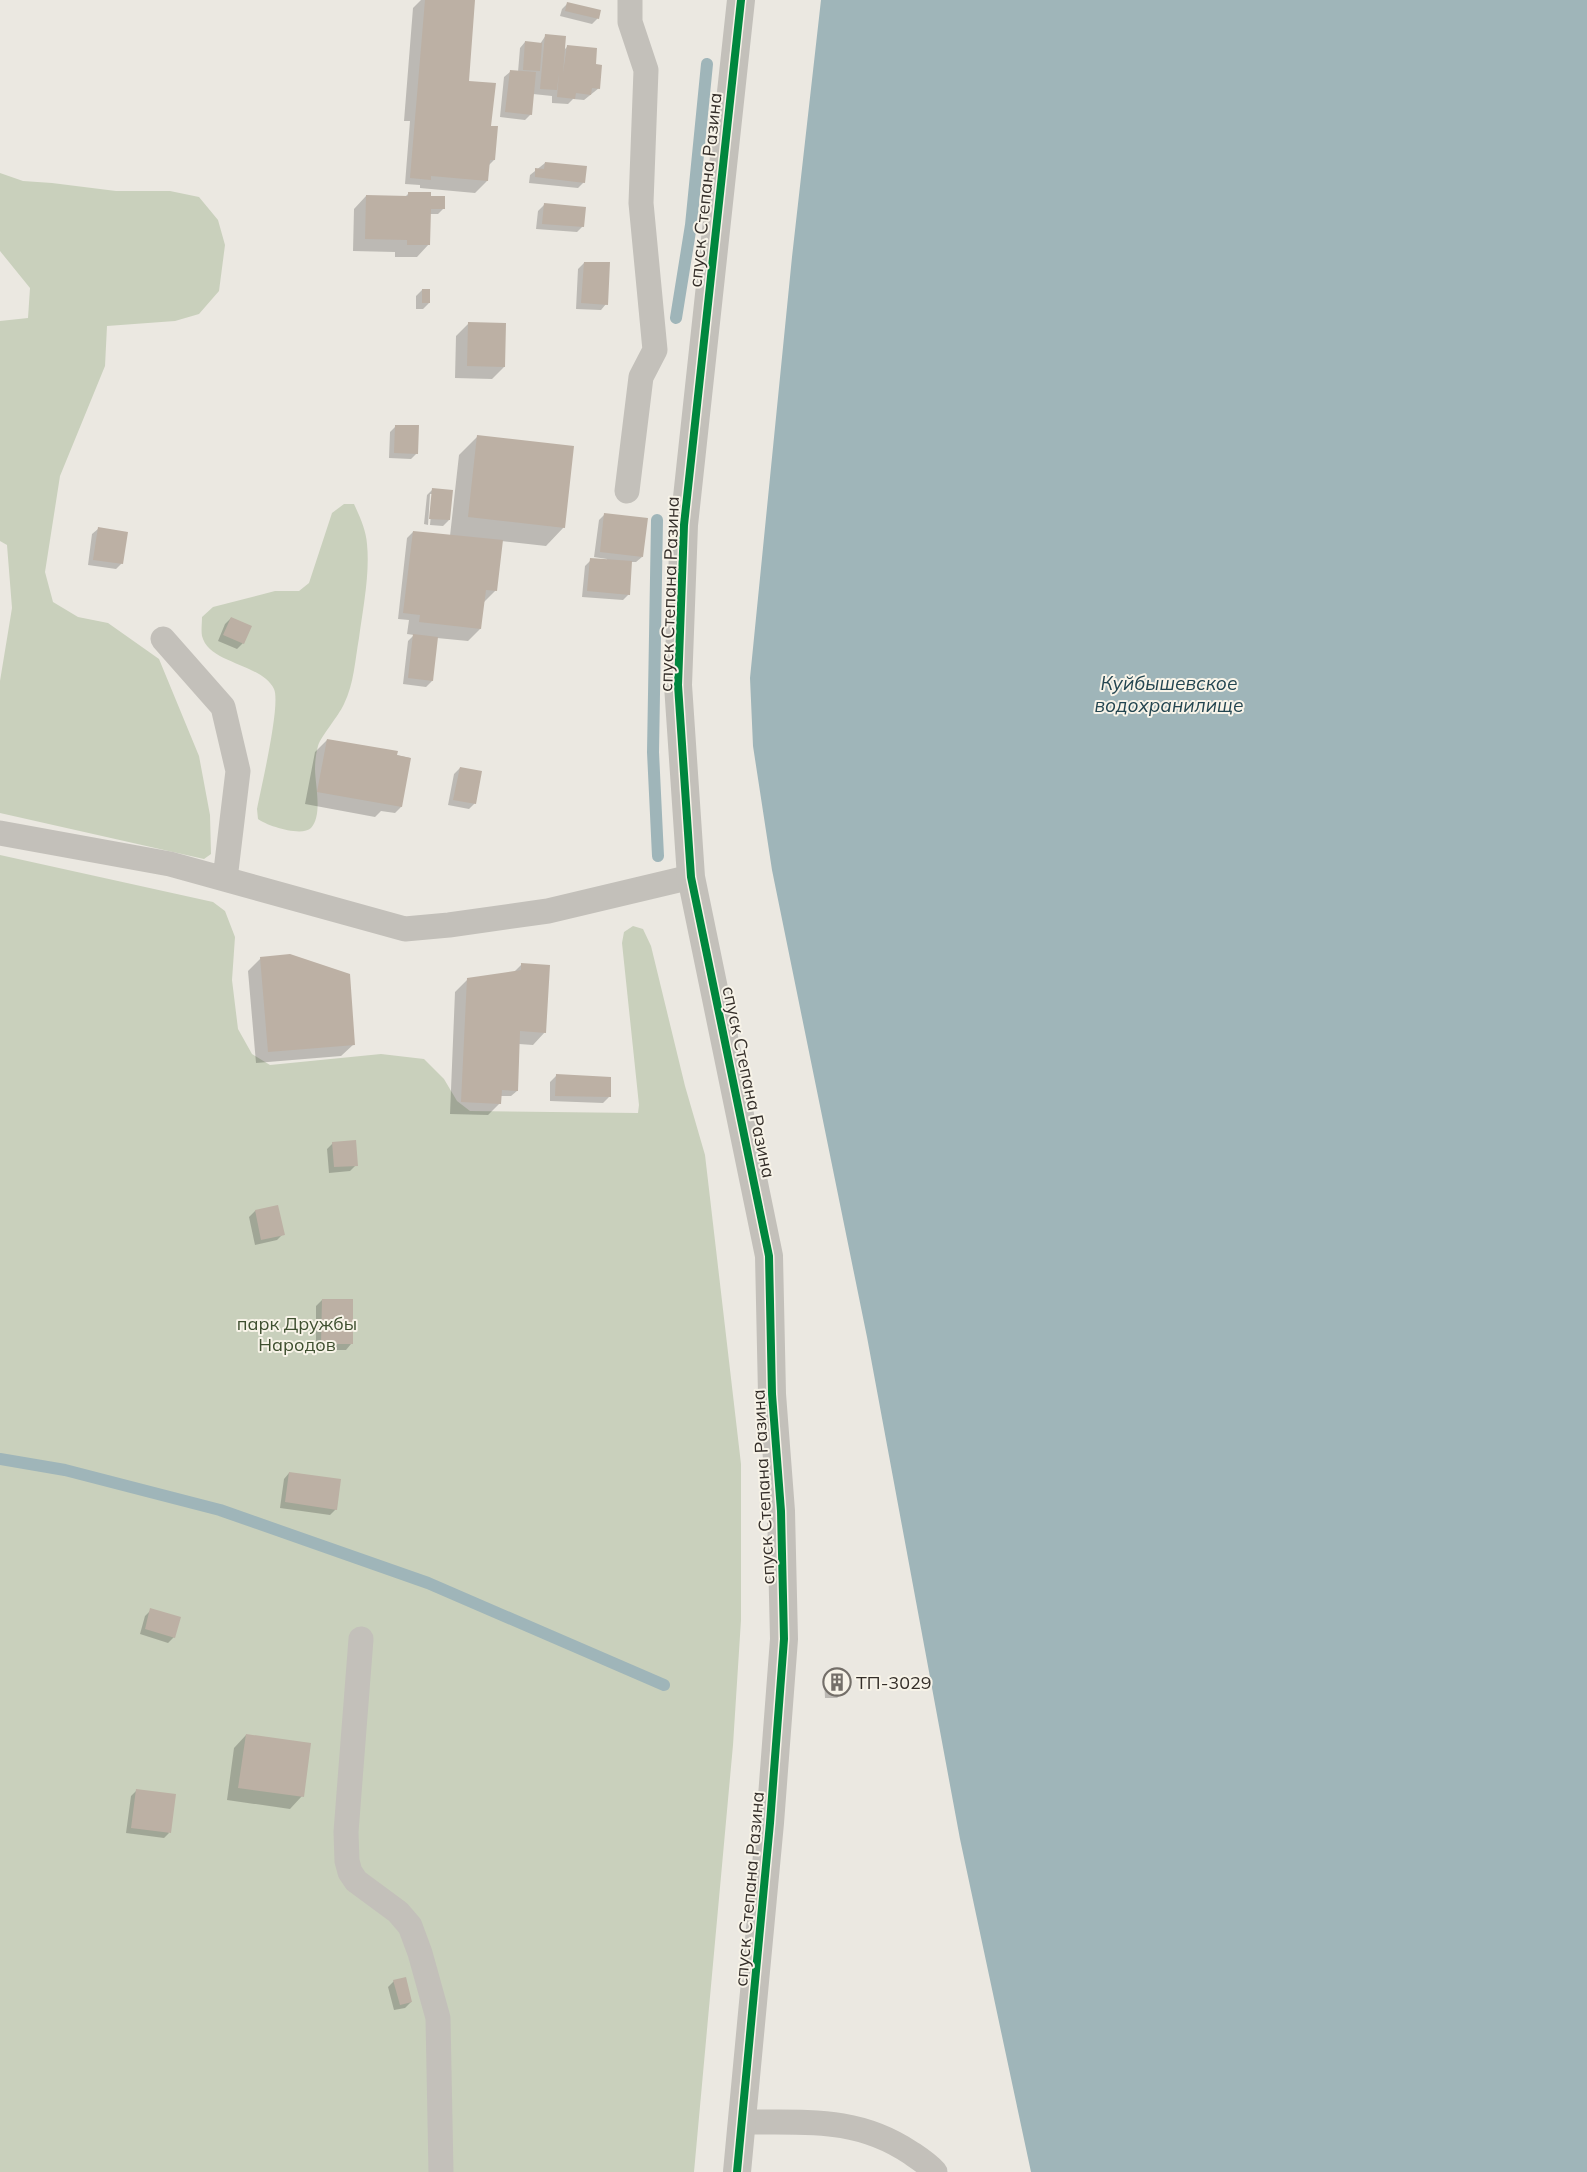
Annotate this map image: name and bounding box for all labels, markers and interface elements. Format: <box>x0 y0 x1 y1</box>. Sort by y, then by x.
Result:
street label: спуск Степана Разина <box>683 92 727 288</box>
street label: спуск Степана Разина <box>654 496 684 692</box>
water label: Куйбышевское водохранилище <box>1094 671 1244 717</box>
street label: спуск Степана Разина <box>717 984 781 1180</box>
park label: парк Дружбы Народов <box>237 1312 357 1356</box>
street label: спуск Степана Разина <box>746 1389 780 1585</box>
building icon: ТП-3029 <box>822 1667 852 1697</box>
place label: ТП-3029 <box>856 1671 932 1694</box>
street label: спуск Степана Разина <box>729 1791 769 1987</box>

